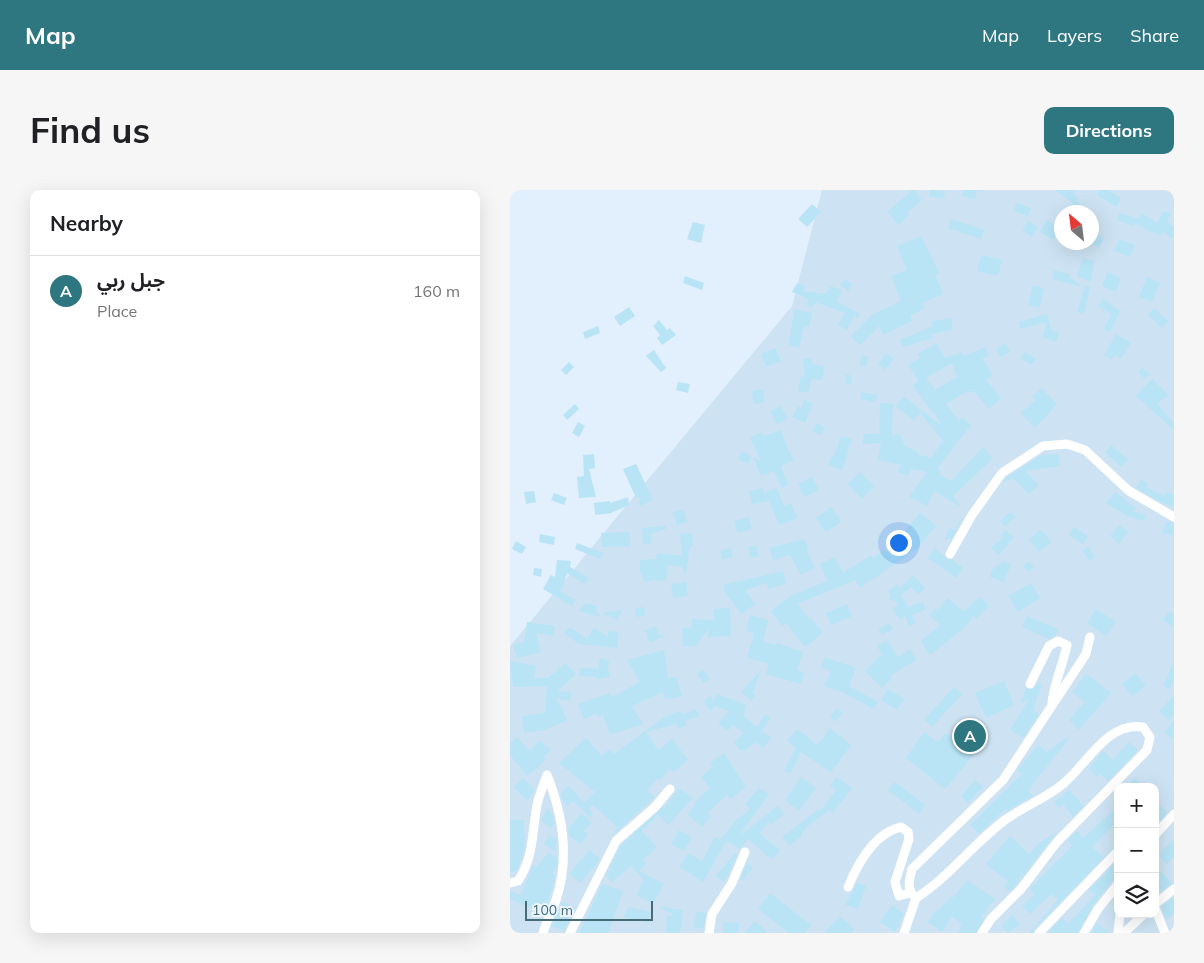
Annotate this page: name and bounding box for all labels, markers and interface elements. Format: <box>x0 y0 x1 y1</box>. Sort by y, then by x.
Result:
text: Map <box>25 20 76 50</box>
text: Map <box>982 24 1019 47</box>
text: Layers <box>1047 24 1102 47</box>
text: Share <box>1130 24 1179 47</box>
button: Directions <box>1044 107 1174 154</box>
text: Find us <box>30 108 150 152</box>
north arrow <box>1054 205 1099 250</box>
text: Nearby <box>50 210 123 236</box>
text: جبل ربي <box>97 268 165 292</box>
text: A <box>60 281 72 301</box>
text: 160 m <box>413 281 460 301</box>
text: Place <box>97 301 137 321</box>
your location <box>886 530 912 556</box>
pin: A <box>954 717 986 755</box>
map controls <box>1114 783 1159 918</box>
button: + <box>1114 783 1159 828</box>
button: − <box>1114 828 1159 873</box>
button: layers <box>1114 873 1159 918</box>
scale bar <box>525 898 652 921</box>
text: 100 m <box>532 901 573 919</box>

